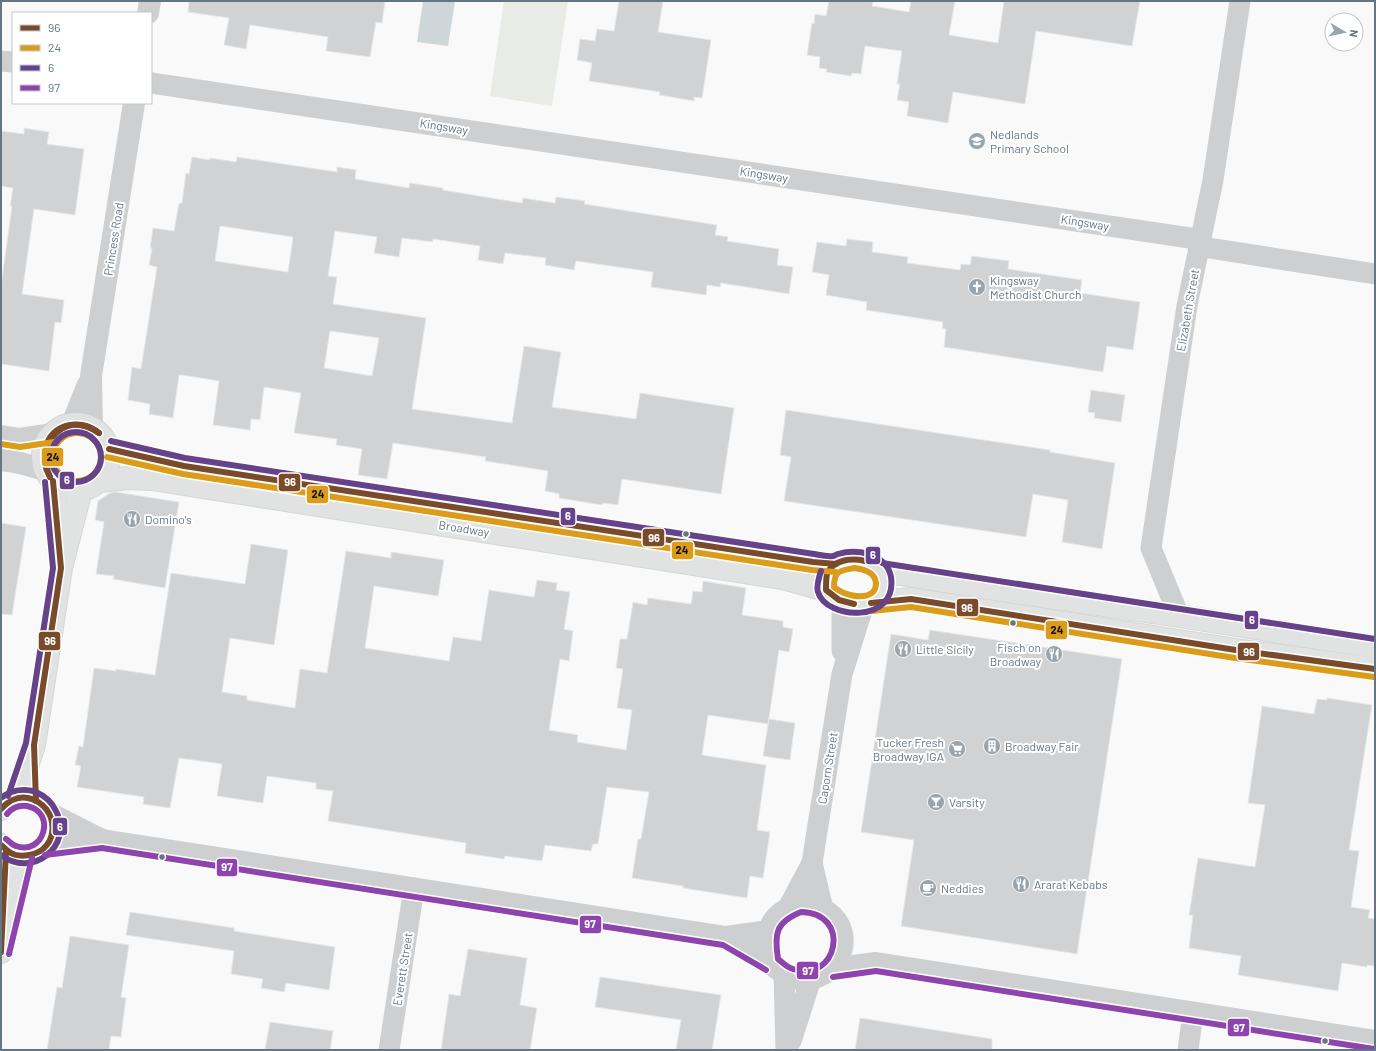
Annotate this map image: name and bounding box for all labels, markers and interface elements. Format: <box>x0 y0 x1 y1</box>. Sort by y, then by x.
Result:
legend <box>12 12 152 104</box>
north arrow <box>1324 12 1364 52</box>
text: 96 <box>48 20 60 34</box>
text: N <box>1347 29 1361 38</box>
text: 24 <box>48 40 61 54</box>
text: 6 <box>48 60 54 74</box>
text: 97 <box>48 80 60 94</box>
street label: Kingsway <box>419 115 470 137</box>
place label: Nedlands Primary School <box>990 127 1069 155</box>
school or university icon: Nedlands Primary School <box>967 131 987 151</box>
street label: Kingsway <box>739 163 790 185</box>
street label: Princess Road <box>100 201 126 277</box>
street label: Kingsway <box>1060 211 1111 233</box>
street label: Elizabeth Street <box>1173 268 1201 352</box>
place label: Kingsway Methodist Church <box>990 273 1082 301</box>
church icon: Kingsway Methodist Church <box>967 277 987 297</box>
line badge: 24 <box>41 447 64 467</box>
text: 24 <box>47 450 60 463</box>
line badge: 6 <box>59 471 75 490</box>
text: 6 <box>64 473 70 486</box>
line badge: 96 <box>278 473 301 492</box>
text: 96 <box>284 475 296 488</box>
line badge: 24 <box>306 485 329 504</box>
text: 24 <box>312 487 325 500</box>
line badge: 6 <box>560 507 576 526</box>
restaurant icon: Domino's <box>122 509 142 529</box>
text: 6 <box>565 509 571 522</box>
place label: Domino's <box>145 512 192 526</box>
street label: Broadway <box>438 517 491 539</box>
line badge: 96 <box>642 528 665 547</box>
unlabelled marker <box>681 529 691 539</box>
text: 96 <box>648 531 660 544</box>
line badge: 24 <box>671 541 694 560</box>
text: 24 <box>676 543 689 556</box>
line badge: 6 <box>865 546 881 565</box>
text: 6 <box>870 548 876 561</box>
line badge: 96 <box>956 598 979 617</box>
text: 96 <box>961 601 973 614</box>
line badge: 6 <box>1244 610 1259 630</box>
text: 6 <box>1249 613 1255 626</box>
unlabelled marker <box>1008 618 1018 628</box>
line badge: 24 <box>1045 620 1068 640</box>
text: 24 <box>1051 623 1064 636</box>
line badge: 96 <box>38 631 61 651</box>
text: 96 <box>44 634 56 647</box>
restaurant icon: Little Sicily <box>893 639 913 659</box>
place label: Fisch on Broadway <box>990 640 1041 668</box>
place label: Little Sicily <box>916 642 974 656</box>
line badge: 96 <box>1237 642 1260 661</box>
restaurant icon: Fisch on Broadway <box>1044 644 1064 664</box>
text: 96 <box>1243 645 1255 658</box>
street label: Caporn Street <box>814 731 840 805</box>
place label: Tucker Fresh Broadway IGA <box>873 735 944 763</box>
building icon: Broadway Fair <box>982 736 1002 756</box>
supermarket icon: Tucker Fresh Broadway IGA <box>947 739 967 759</box>
place label: Broadway Fair <box>1005 739 1079 753</box>
bar icon: Varsity <box>926 792 946 812</box>
place label: Varsity <box>949 795 985 809</box>
line badge: 6 <box>52 817 68 836</box>
text: 6 <box>57 820 63 833</box>
unlabelled marker <box>157 852 167 862</box>
line badge: 97 <box>216 858 238 877</box>
text: 97 <box>221 860 233 873</box>
restaurant icon: Ararat Kebabs <box>1011 874 1031 894</box>
place label: Ararat Kebabs <box>1034 877 1108 891</box>
cafe icon: Neddies <box>918 878 938 898</box>
place label: Neddies <box>941 881 984 895</box>
line badge: 97 <box>579 915 602 934</box>
text: 97 <box>584 917 596 930</box>
street label: Everett Street <box>389 932 415 1006</box>
line badge: 97 <box>796 961 819 980</box>
text: 97 <box>802 964 814 977</box>
line badge: 97 <box>1227 1018 1250 1037</box>
text: 97 <box>1233 1021 1245 1034</box>
unlabelled marker <box>1320 1036 1330 1046</box>

